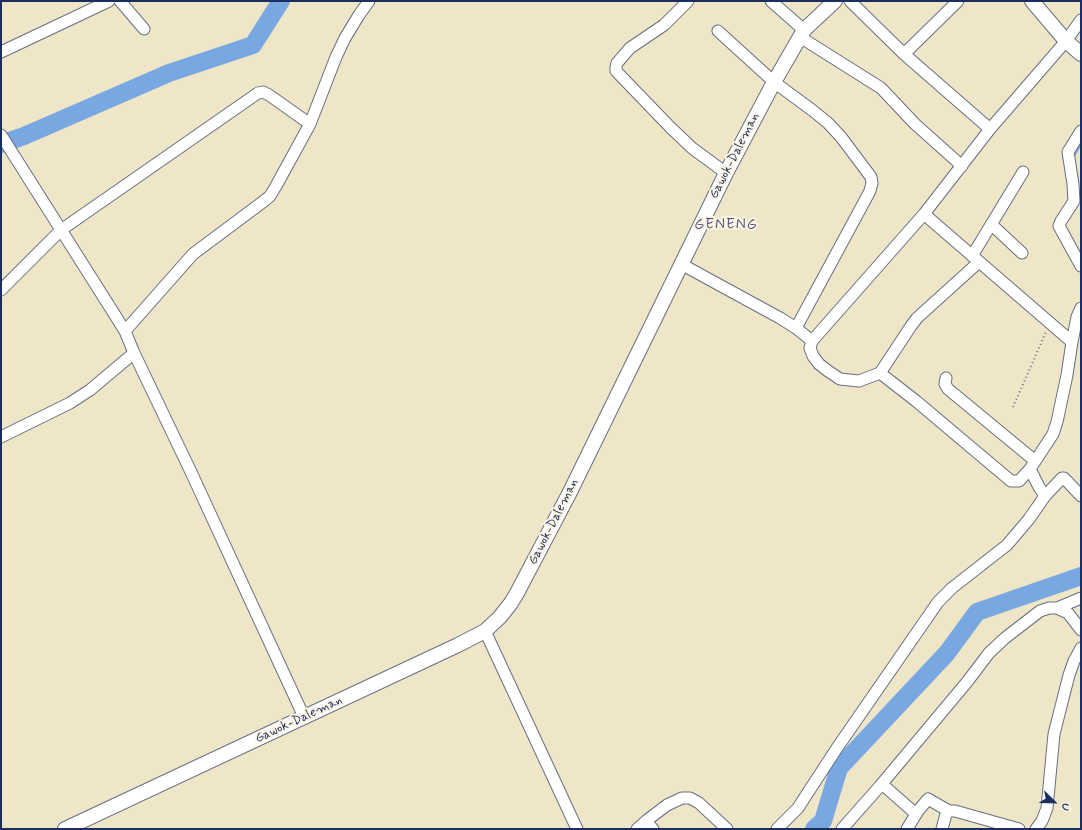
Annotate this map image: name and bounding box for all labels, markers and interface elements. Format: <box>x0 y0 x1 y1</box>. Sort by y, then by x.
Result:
street label: Gawok-Daleman <box>707 110 763 202</box>
district label: GENENG <box>694 217 758 235</box>
street label: Gawok-Daleman <box>526 476 582 568</box>
street label: Gawok-Daleman <box>253 693 345 747</box>
north arrow <box>1034 782 1074 822</box>
text: U <box>1057 801 1073 813</box>

